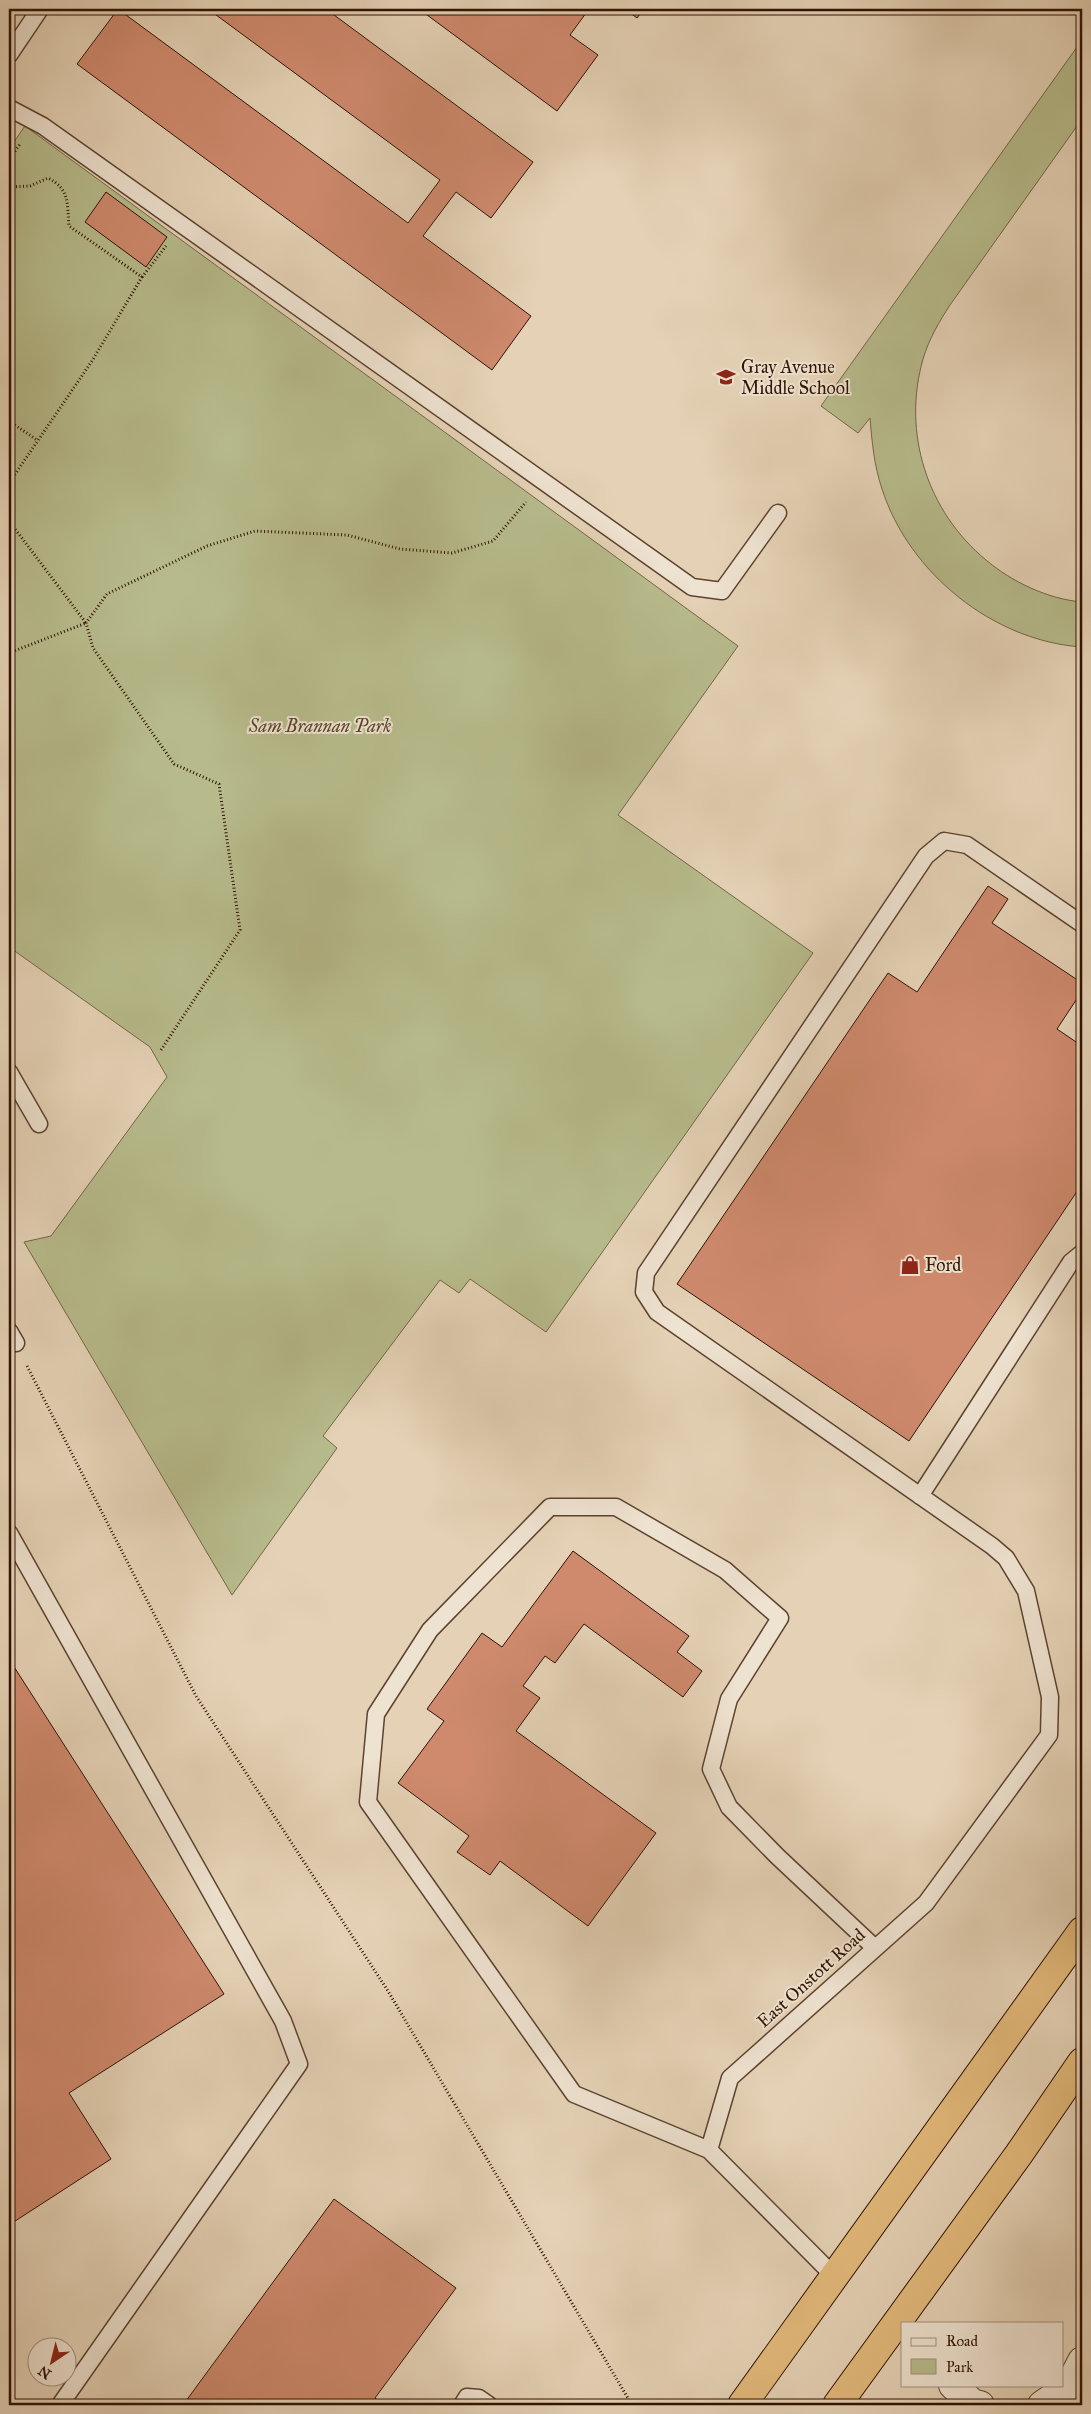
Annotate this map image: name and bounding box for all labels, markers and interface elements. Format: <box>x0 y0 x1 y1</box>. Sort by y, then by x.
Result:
place label: Gray Avenue Middle School <box>741 356 850 399</box>
school or university icon: Gray Avenue Middle School <box>715 366 737 388</box>
park label: Sam Brannan Park <box>248 715 391 737</box>
shop icon: Ford <box>899 1254 921 1276</box>
place label: Ford <box>925 1254 961 1276</box>
street label: East Onstott Road <box>752 1924 870 2032</box>
legend <box>901 2322 1064 2386</box>
text: Road <box>946 2332 978 2350</box>
north arrow <box>28 2336 78 2386</box>
text: Park <box>946 2358 973 2376</box>
text: N <box>35 2362 55 2383</box>

